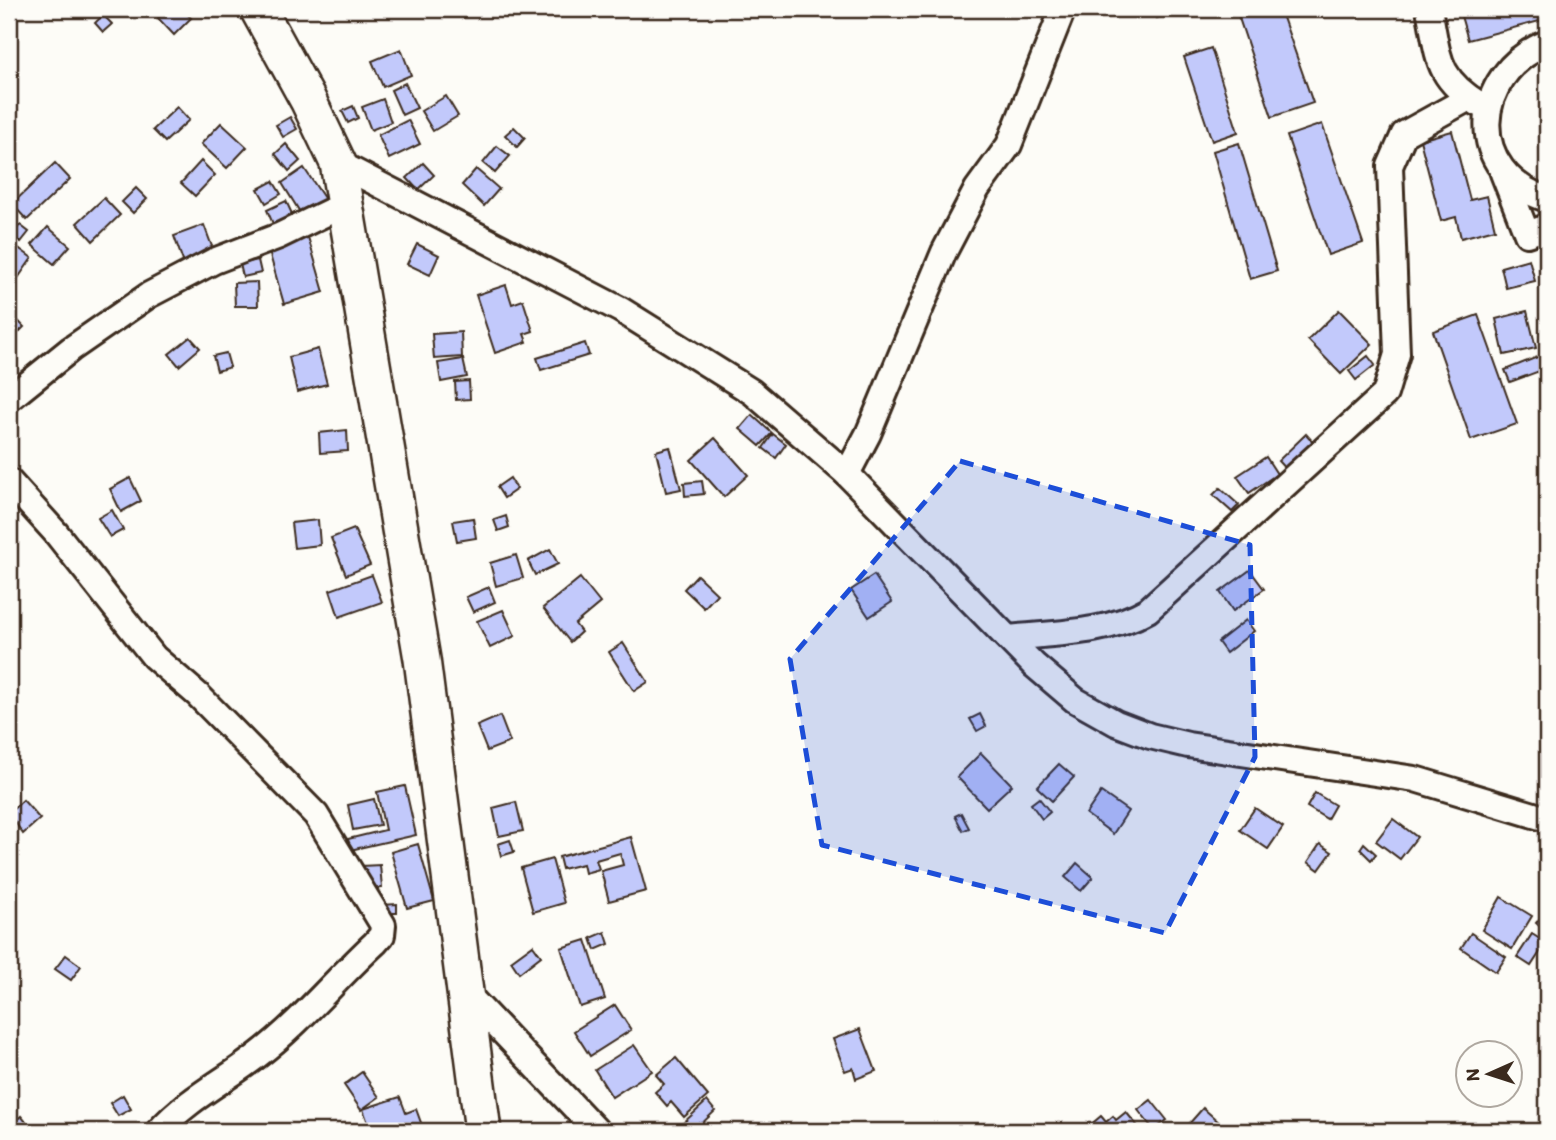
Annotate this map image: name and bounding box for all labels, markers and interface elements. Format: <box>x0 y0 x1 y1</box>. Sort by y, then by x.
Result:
north arrow <box>1454 1038 1524 1108</box>
text: N <box>1461 1068 1484 1082</box>

